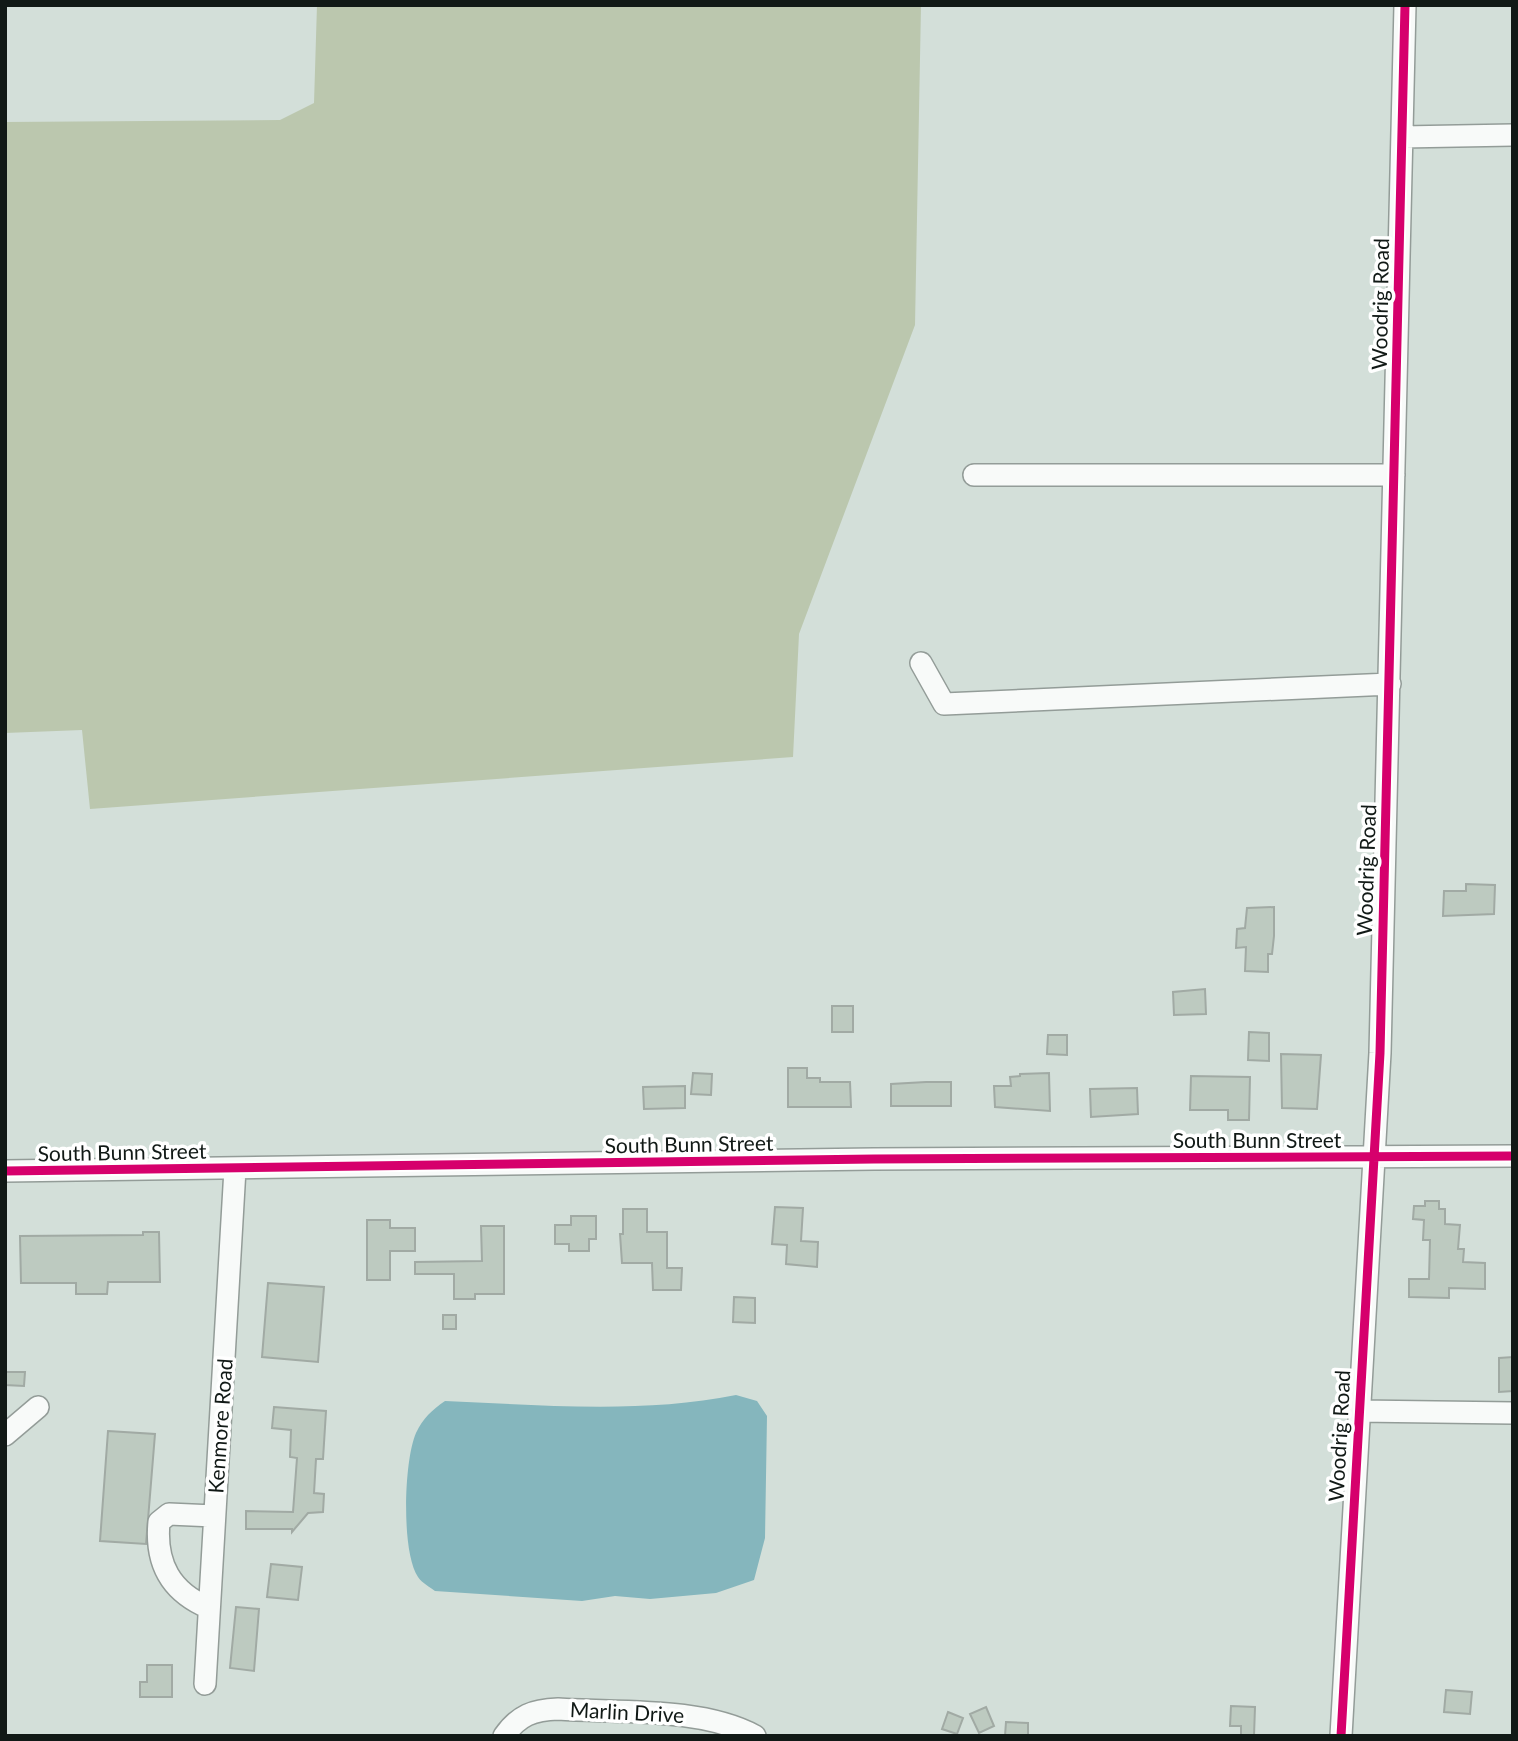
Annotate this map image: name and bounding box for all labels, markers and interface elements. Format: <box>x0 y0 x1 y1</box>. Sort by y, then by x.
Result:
street label: Woodrig Road <box>1366 238 1393 370</box>
street label: Woodrig Road <box>1351 804 1380 936</box>
street label: South Bunn Street <box>1173 1127 1342 1152</box>
street label: South Bunn Street <box>604 1130 774 1157</box>
street label: South Bunn Street <box>37 1138 207 1165</box>
street label: Kenmore Road <box>202 1358 237 1494</box>
street label: Woodrig Road <box>1323 1370 1354 1502</box>
street label: Marlin Drive <box>569 1696 685 1727</box>

